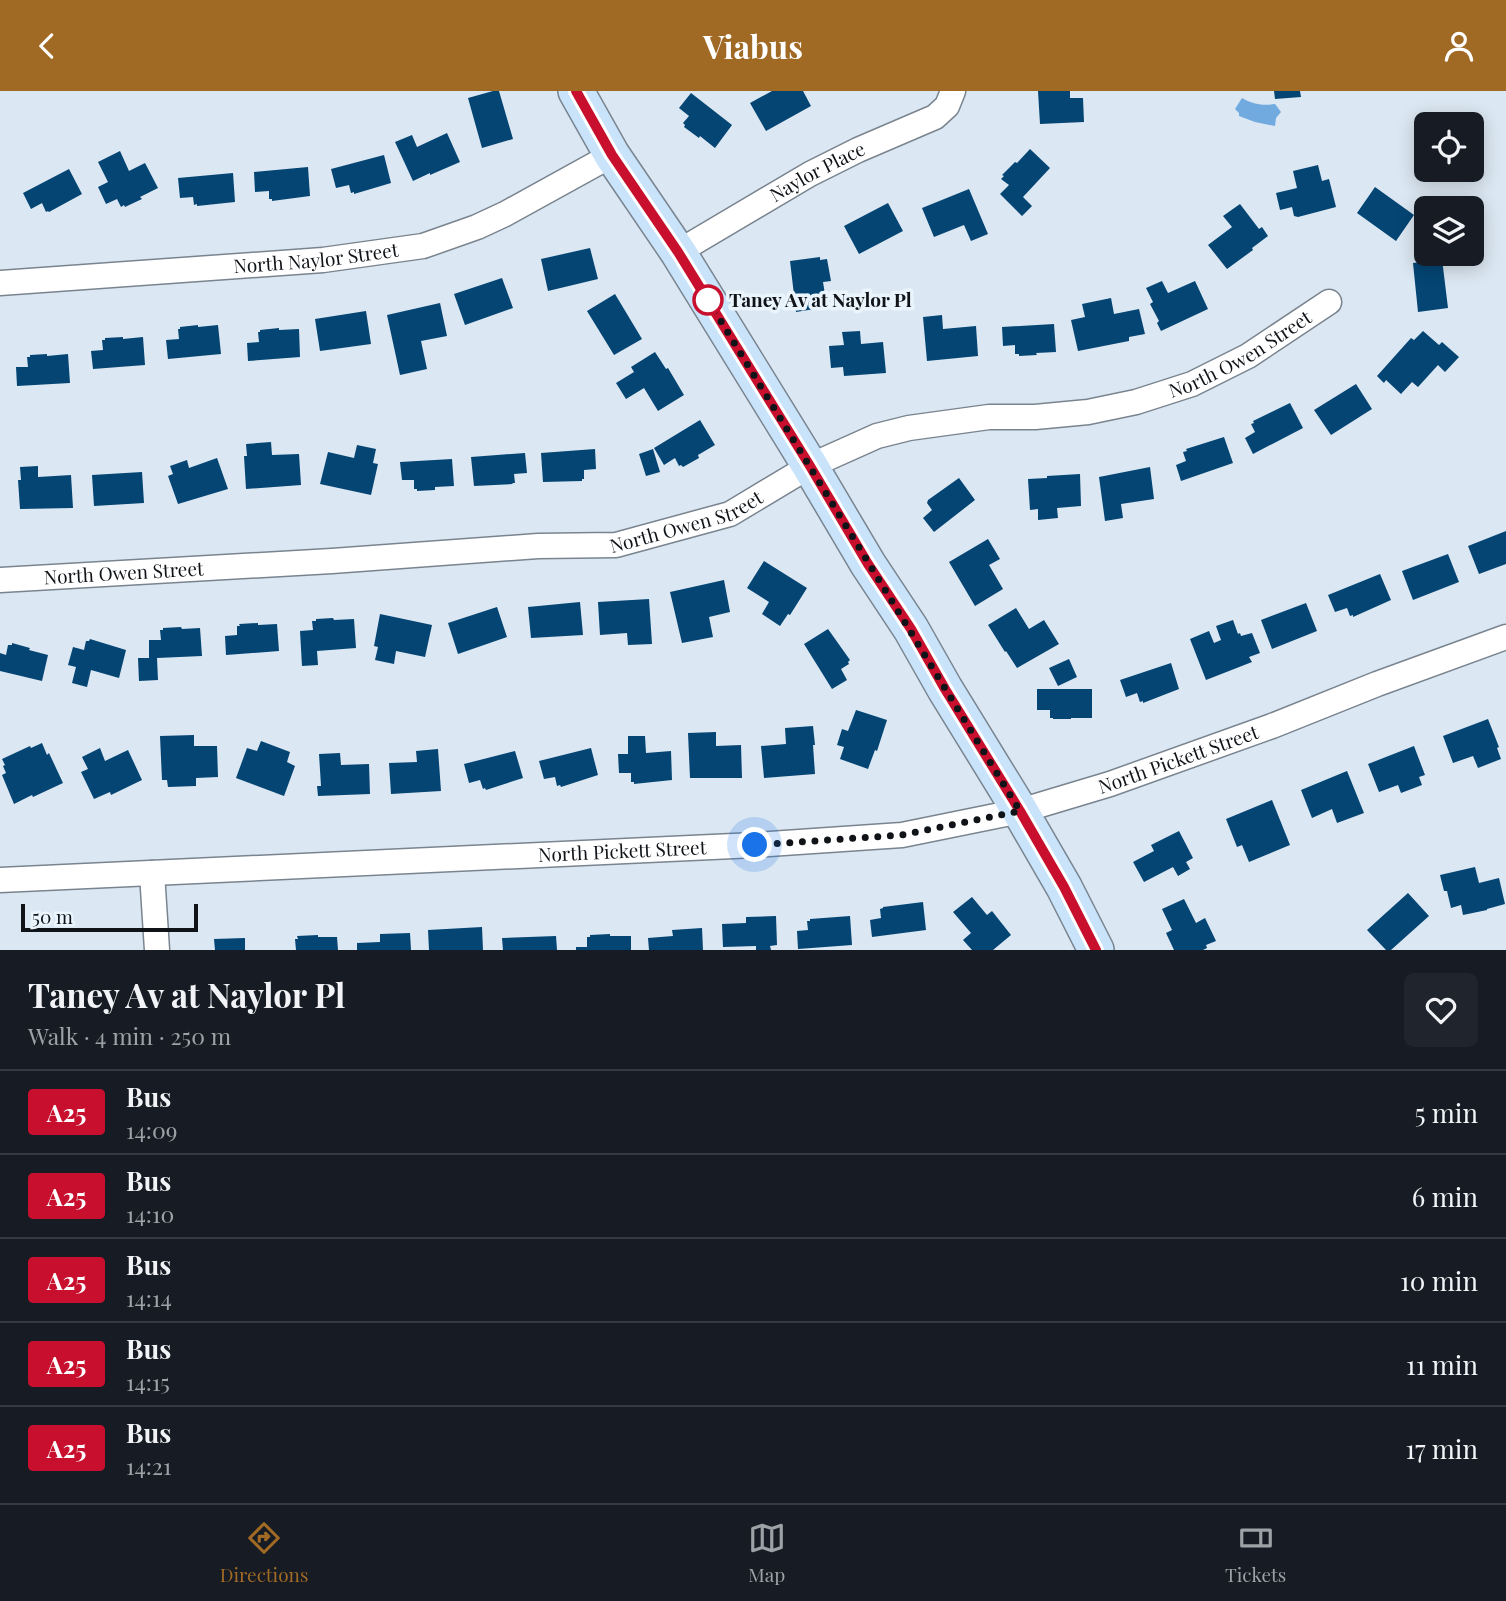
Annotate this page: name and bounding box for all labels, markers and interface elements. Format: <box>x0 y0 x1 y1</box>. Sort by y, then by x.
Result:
text: Viabus <box>703 24 803 67</box>
icon: back <box>28 27 66 65</box>
icon: person <box>1440 27 1478 65</box>
map controls <box>1414 112 1484 266</box>
button: locate <box>1414 112 1484 182</box>
street label: Naylor Place <box>764 135 869 207</box>
button: layers <box>1414 196 1484 266</box>
street label: North Naylor Street <box>233 236 400 278</box>
marker: Taney Av at Naylor Pl <box>693 285 723 315</box>
place label: Taney Av at Naylor Pl <box>729 286 912 312</box>
street label: North Owen Street <box>1165 303 1316 403</box>
street label: North Owen Street <box>606 483 767 558</box>
street label: North Owen Street <box>43 554 205 589</box>
street label: North Pickett Street <box>1095 718 1262 799</box>
your location <box>737 827 772 862</box>
street label: North Pickett Street <box>538 833 707 867</box>
scale bar <box>21 901 198 933</box>
text: 50 m <box>32 903 73 929</box>
text: Taney Av at Naylor Pl <box>28 972 345 1016</box>
button: heart <box>1404 973 1478 1047</box>
text: Walk · 4 min · 250 m <box>28 1020 231 1051</box>
text: Bus <box>126 1079 171 1114</box>
text: 5 min <box>1415 1095 1478 1130</box>
text: A25 <box>47 1096 86 1128</box>
text: 14:09 <box>126 1114 178 1145</box>
text: Bus <box>126 1163 171 1198</box>
text: 6 min <box>1412 1179 1478 1214</box>
text: A25 <box>47 1180 86 1212</box>
text: 14:10 <box>126 1198 174 1229</box>
text: Bus <box>126 1247 171 1282</box>
text: 10 min <box>1400 1263 1478 1298</box>
text: A25 <box>47 1264 86 1296</box>
text: 14:14 <box>126 1282 172 1313</box>
text: Bus <box>126 1331 171 1366</box>
text: 11 min <box>1406 1347 1478 1382</box>
text: A25 <box>47 1348 86 1380</box>
text: 14:15 <box>126 1366 170 1397</box>
text: Bus <box>126 1415 171 1450</box>
text: 17 min <box>1405 1431 1478 1466</box>
text: A25 <box>47 1432 86 1464</box>
text: 14:21 <box>126 1450 172 1481</box>
tab: Directions <box>220 1519 308 1587</box>
tab: Map <box>748 1519 786 1587</box>
tab: Tickets <box>1225 1519 1286 1587</box>

